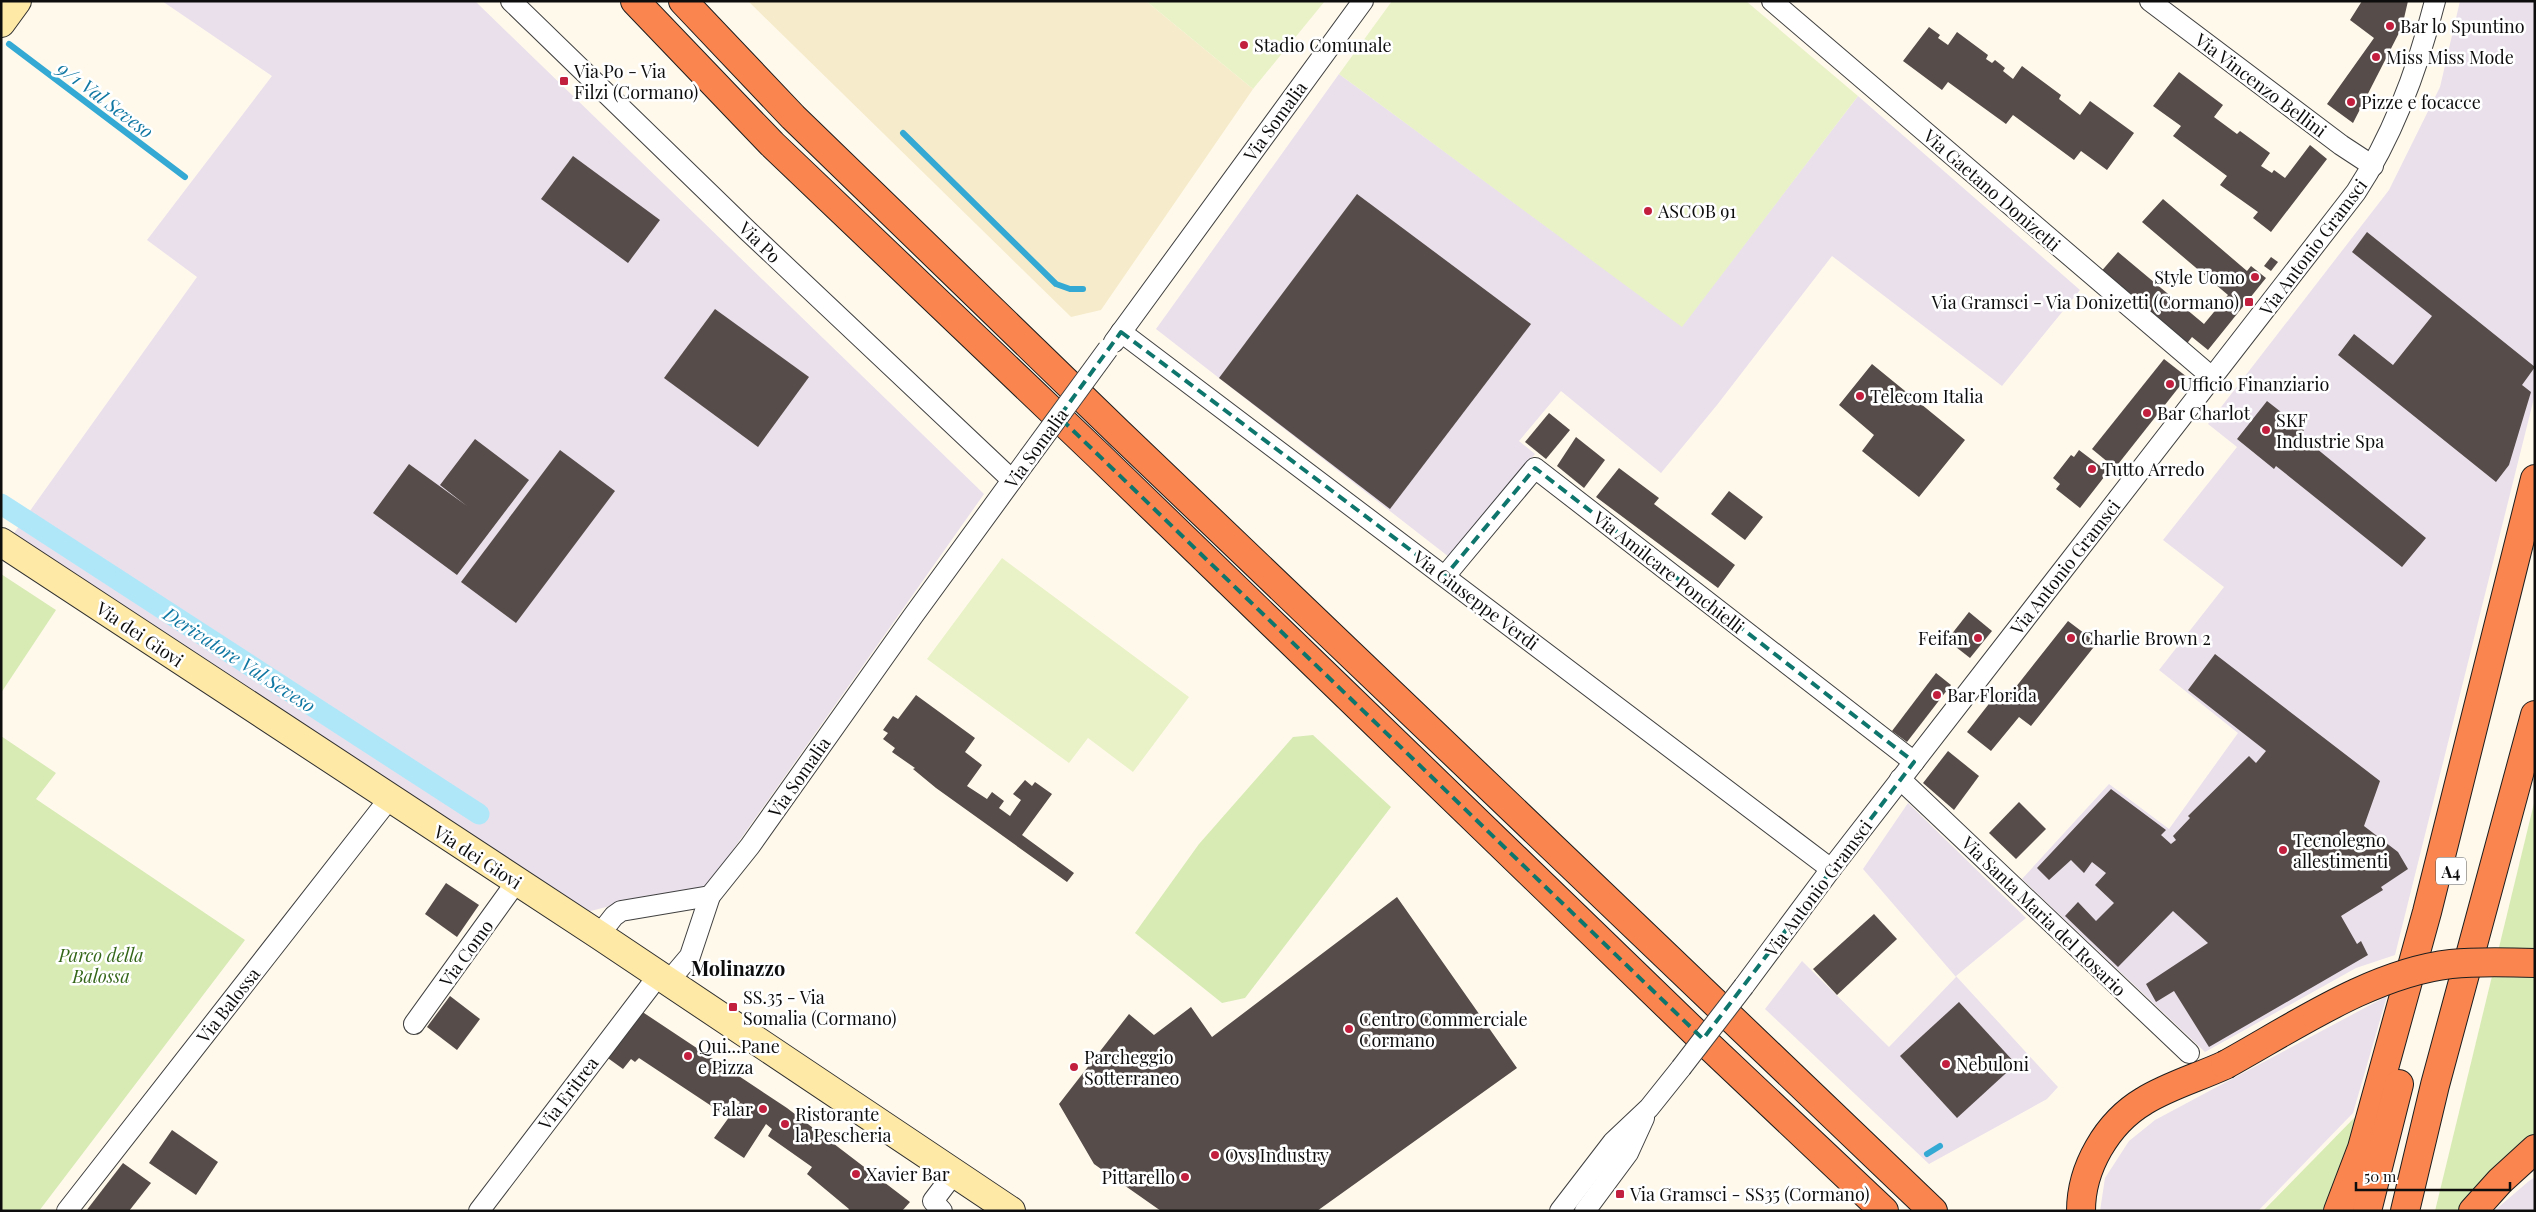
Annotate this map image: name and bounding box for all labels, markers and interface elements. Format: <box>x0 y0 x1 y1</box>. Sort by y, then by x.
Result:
place label: Bar lo Spuntino <box>2400 14 2525 38</box>
marker: Bar lo Spuntino <box>2384 20 2396 32</box>
street label: Via Vincenzo Bellini <box>2189 27 2332 142</box>
place label: Stadio Comunale <box>1254 33 1392 57</box>
marker: Stadio Comunale <box>1238 39 1250 51</box>
place label: Miss Miss Mode <box>2386 45 2514 69</box>
marker: Miss Miss Mode <box>2370 51 2382 63</box>
water label: 9/1 Val Seveso <box>52 54 159 144</box>
place label: Via Po - Via Filzi (Cormano) <box>573 59 698 104</box>
marker: Via Po - Via Filzi (Cormano) <box>558 75 570 87</box>
street label: Via Somalia <box>1237 76 1312 167</box>
place label: Pizze e focacce <box>2361 90 2481 114</box>
marker: Pizze e focacce <box>2345 96 2357 108</box>
street label: Via Gaetano Donizetti <box>1918 123 2066 256</box>
street label: Via Antonio Gramsci <box>2253 174 2372 321</box>
place label: ASCOB 91 <box>1657 199 1736 223</box>
marker: ASCOB 91 <box>1642 205 1654 217</box>
street label: Via Po <box>733 215 786 268</box>
place label: Style Uomo <box>2154 265 2245 289</box>
marker: Style Uomo <box>2249 271 2261 283</box>
place label: Via Gramsci - Via Donizetti (Cormano) <box>1931 290 2239 314</box>
marker: Via Gramsci - Via Donizetti (Cormano) <box>2243 296 2255 308</box>
place label: Ufficio Finanziario <box>2180 372 2330 396</box>
marker: Ufficio Finanziario <box>2164 378 2176 390</box>
place label: Telecom Italia <box>1870 384 1983 408</box>
marker: Telecom Italia <box>1854 390 1866 402</box>
place label: Bar Charlot <box>2157 401 2251 425</box>
street label: Via Somalia <box>998 403 1073 494</box>
marker: Bar Charlot <box>2141 407 2153 419</box>
place label: SKF Industrie Spa <box>2276 408 2384 453</box>
marker: SKF Industrie Spa <box>2260 424 2272 436</box>
place label: Tutto Arredo <box>2102 457 2205 481</box>
marker: Tutto Arredo <box>2086 463 2098 475</box>
street label: Via Antonio Gramsci <box>2004 495 2125 640</box>
street label: Via Amilcare Ponchielli <box>1588 505 1749 639</box>
street label: Via Giuseppe Verdi <box>1407 544 1544 655</box>
street label: Via dei Giovi <box>91 595 188 672</box>
water label: Derivatore Val Seveso <box>158 600 321 718</box>
place label: Feifan <box>1918 626 1968 650</box>
place label: Charlie Brown 2 <box>2081 626 2211 650</box>
marker: Feifan <box>1972 632 1984 644</box>
marker: Charlie Brown 2 <box>2065 632 2077 644</box>
place label: Bar Florida <box>1947 683 2037 707</box>
marker: Bar Florida <box>1931 689 1943 701</box>
street label: Via Somalia <box>762 732 836 823</box>
street label: Via Antonio Gramsci <box>1758 815 1877 962</box>
street label: Via dei Giovi <box>429 819 527 894</box>
place label: Tecnolegno allestimenti <box>2293 828 2388 873</box>
street label: Via Santa Maria del Rosario <box>1956 830 2132 1001</box>
marker: Tecnolegno allestimenti <box>2277 844 2289 856</box>
road number: A4 <box>2436 858 2466 884</box>
street label: Via Como <box>433 915 499 992</box>
park label: Parco della Balossa <box>57 943 144 988</box>
district label: Molinazzo <box>691 954 785 981</box>
street label: Via Balossa <box>190 962 265 1048</box>
place label: SS.35 - Via Somalia (Cormano) <box>743 985 897 1030</box>
marker: SS.35 - Via Somalia (Cormano) <box>727 1001 739 1013</box>
place label: Centro Commerciale Cormano <box>1359 1007 1528 1052</box>
marker: Centro Commerciale Cormano <box>1343 1023 1355 1035</box>
place label: Qui...Pane e Pizza <box>698 1034 780 1079</box>
place label: Parcheggio Sotterraneo <box>1084 1045 1180 1090</box>
marker: Qui...Pane e Pizza <box>682 1050 694 1062</box>
street label: Via Eritrea <box>532 1052 603 1135</box>
place label: Nebuloni <box>1956 1052 2029 1076</box>
marker: Nebuloni <box>1940 1058 1952 1070</box>
marker: Parcheggio Sotterraneo <box>1068 1061 1080 1073</box>
place label: Falar <box>712 1097 753 1121</box>
place label: Ristorante la Pescheria <box>795 1102 892 1147</box>
marker: Falar <box>757 1103 769 1115</box>
marker: Ristorante la Pescheria <box>779 1118 791 1130</box>
place label: Ovs Industry <box>1225 1143 1329 1167</box>
marker: Ovs Industry <box>1209 1149 1221 1161</box>
scale bar <box>2356 1160 2510 1192</box>
place label: Xavier Bar <box>866 1162 950 1186</box>
place label: Pittarello <box>1101 1165 1175 1189</box>
text: 50 m <box>2364 1166 2397 1186</box>
marker: Xavier Bar <box>850 1168 862 1180</box>
marker: Pittarello <box>1179 1171 1191 1183</box>
place label: Via Gramsci - SS35 (Cormano) <box>1629 1182 1870 1206</box>
marker: Via Gramsci - SS35 (Cormano) <box>1614 1188 1626 1200</box>

